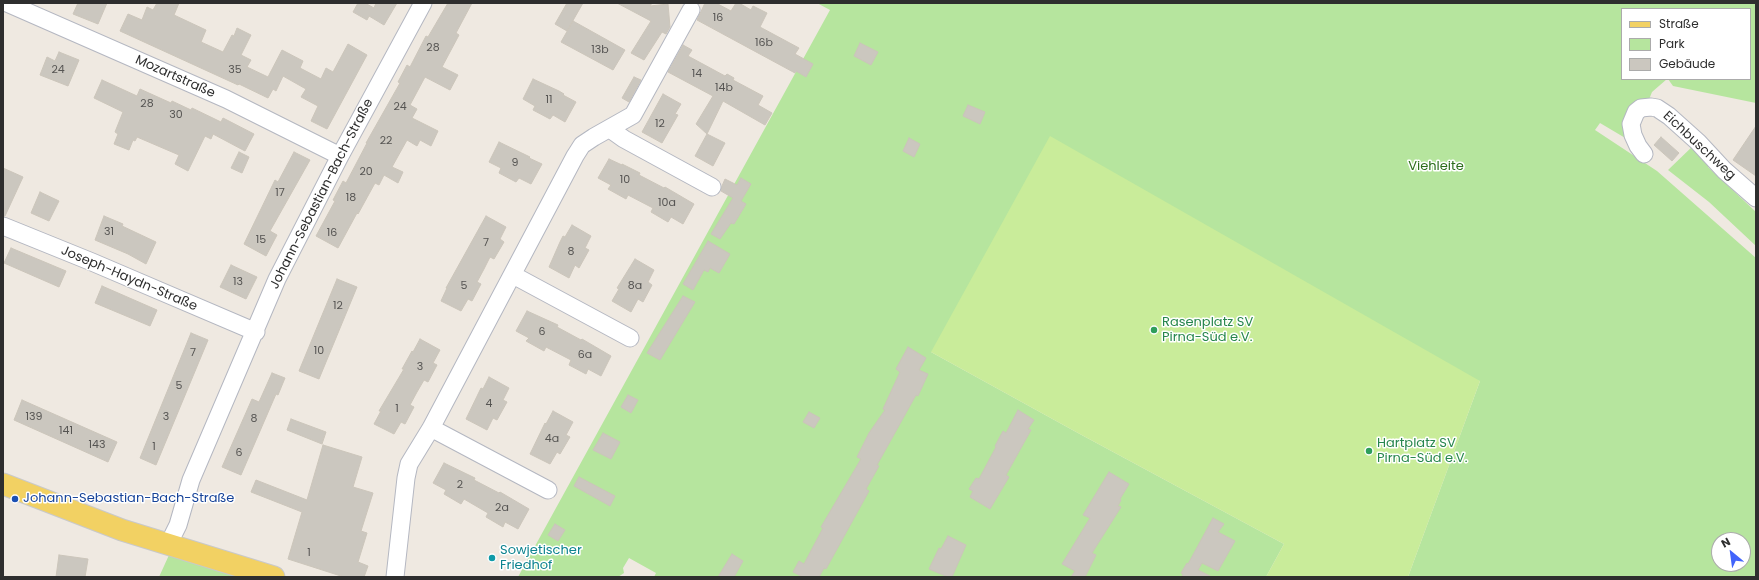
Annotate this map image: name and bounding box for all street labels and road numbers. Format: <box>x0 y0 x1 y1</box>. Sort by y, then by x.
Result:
street label: Mozartstraße <box>133 52 217 102</box>
street label: Johann-Sebastian-Bach-Straße <box>267 96 377 292</box>
street label: Eichbuschweg <box>1659 108 1739 184</box>
street label: Joseph-Haydn-Straße <box>58 243 200 315</box>

